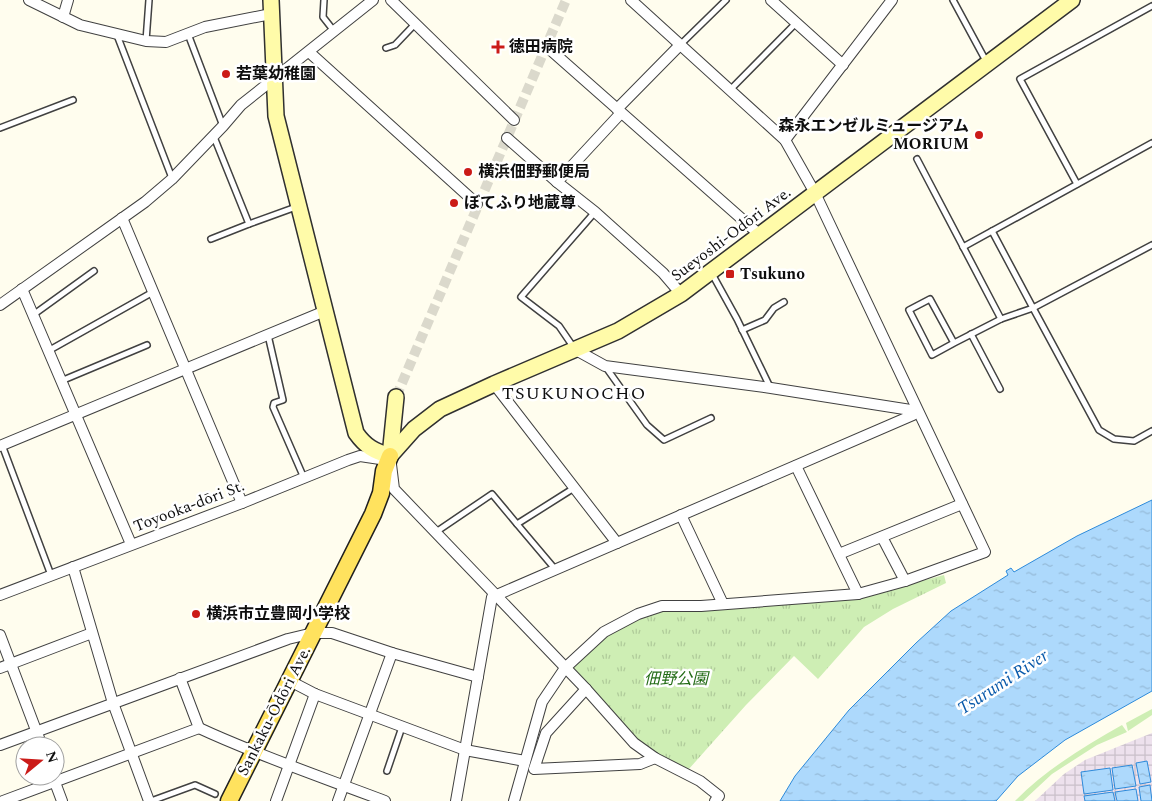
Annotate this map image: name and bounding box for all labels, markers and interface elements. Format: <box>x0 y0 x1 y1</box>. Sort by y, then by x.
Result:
place label: 徳田病院 <box>509 35 573 59</box>
marker: 徳田病院 <box>491 40 505 54</box>
place label: 若葉幼稚園 <box>236 62 316 86</box>
marker: 若葉幼稚園 <box>220 68 232 80</box>
place label: 森永エンゼルミュージアム MORIUM <box>778 114 969 156</box>
marker: 森永エンゼルミュージアム MORIUM <box>973 129 985 141</box>
place label: 横浜佃野郵便局 <box>478 160 590 184</box>
marker: 横浜佃野郵便局 <box>462 166 474 178</box>
street label: Sueyoshi-Odōri Ave. <box>666 181 796 287</box>
place label: ぼてふり地蔵尊 <box>464 191 576 215</box>
marker: ぼてふり地蔵尊 <box>448 197 460 209</box>
place label: Tsukuno <box>740 262 805 286</box>
marker: Tsukuno <box>724 268 736 280</box>
district label: TSUKUNOCHO <box>502 380 646 407</box>
street label: Toyooka-dōri St. <box>130 474 248 538</box>
place label: 横浜市立豊岡小学校 <box>206 602 350 626</box>
marker: 横浜市立豊岡小学校 <box>190 608 202 620</box>
street label: Sankaku-Ōdōri Ave. <box>231 642 317 780</box>
water label: Tsurumi River <box>952 642 1055 722</box>
park label: 佃野公園 <box>644 667 710 691</box>
north arrow <box>15 736 65 786</box>
text: N <box>40 748 64 766</box>

